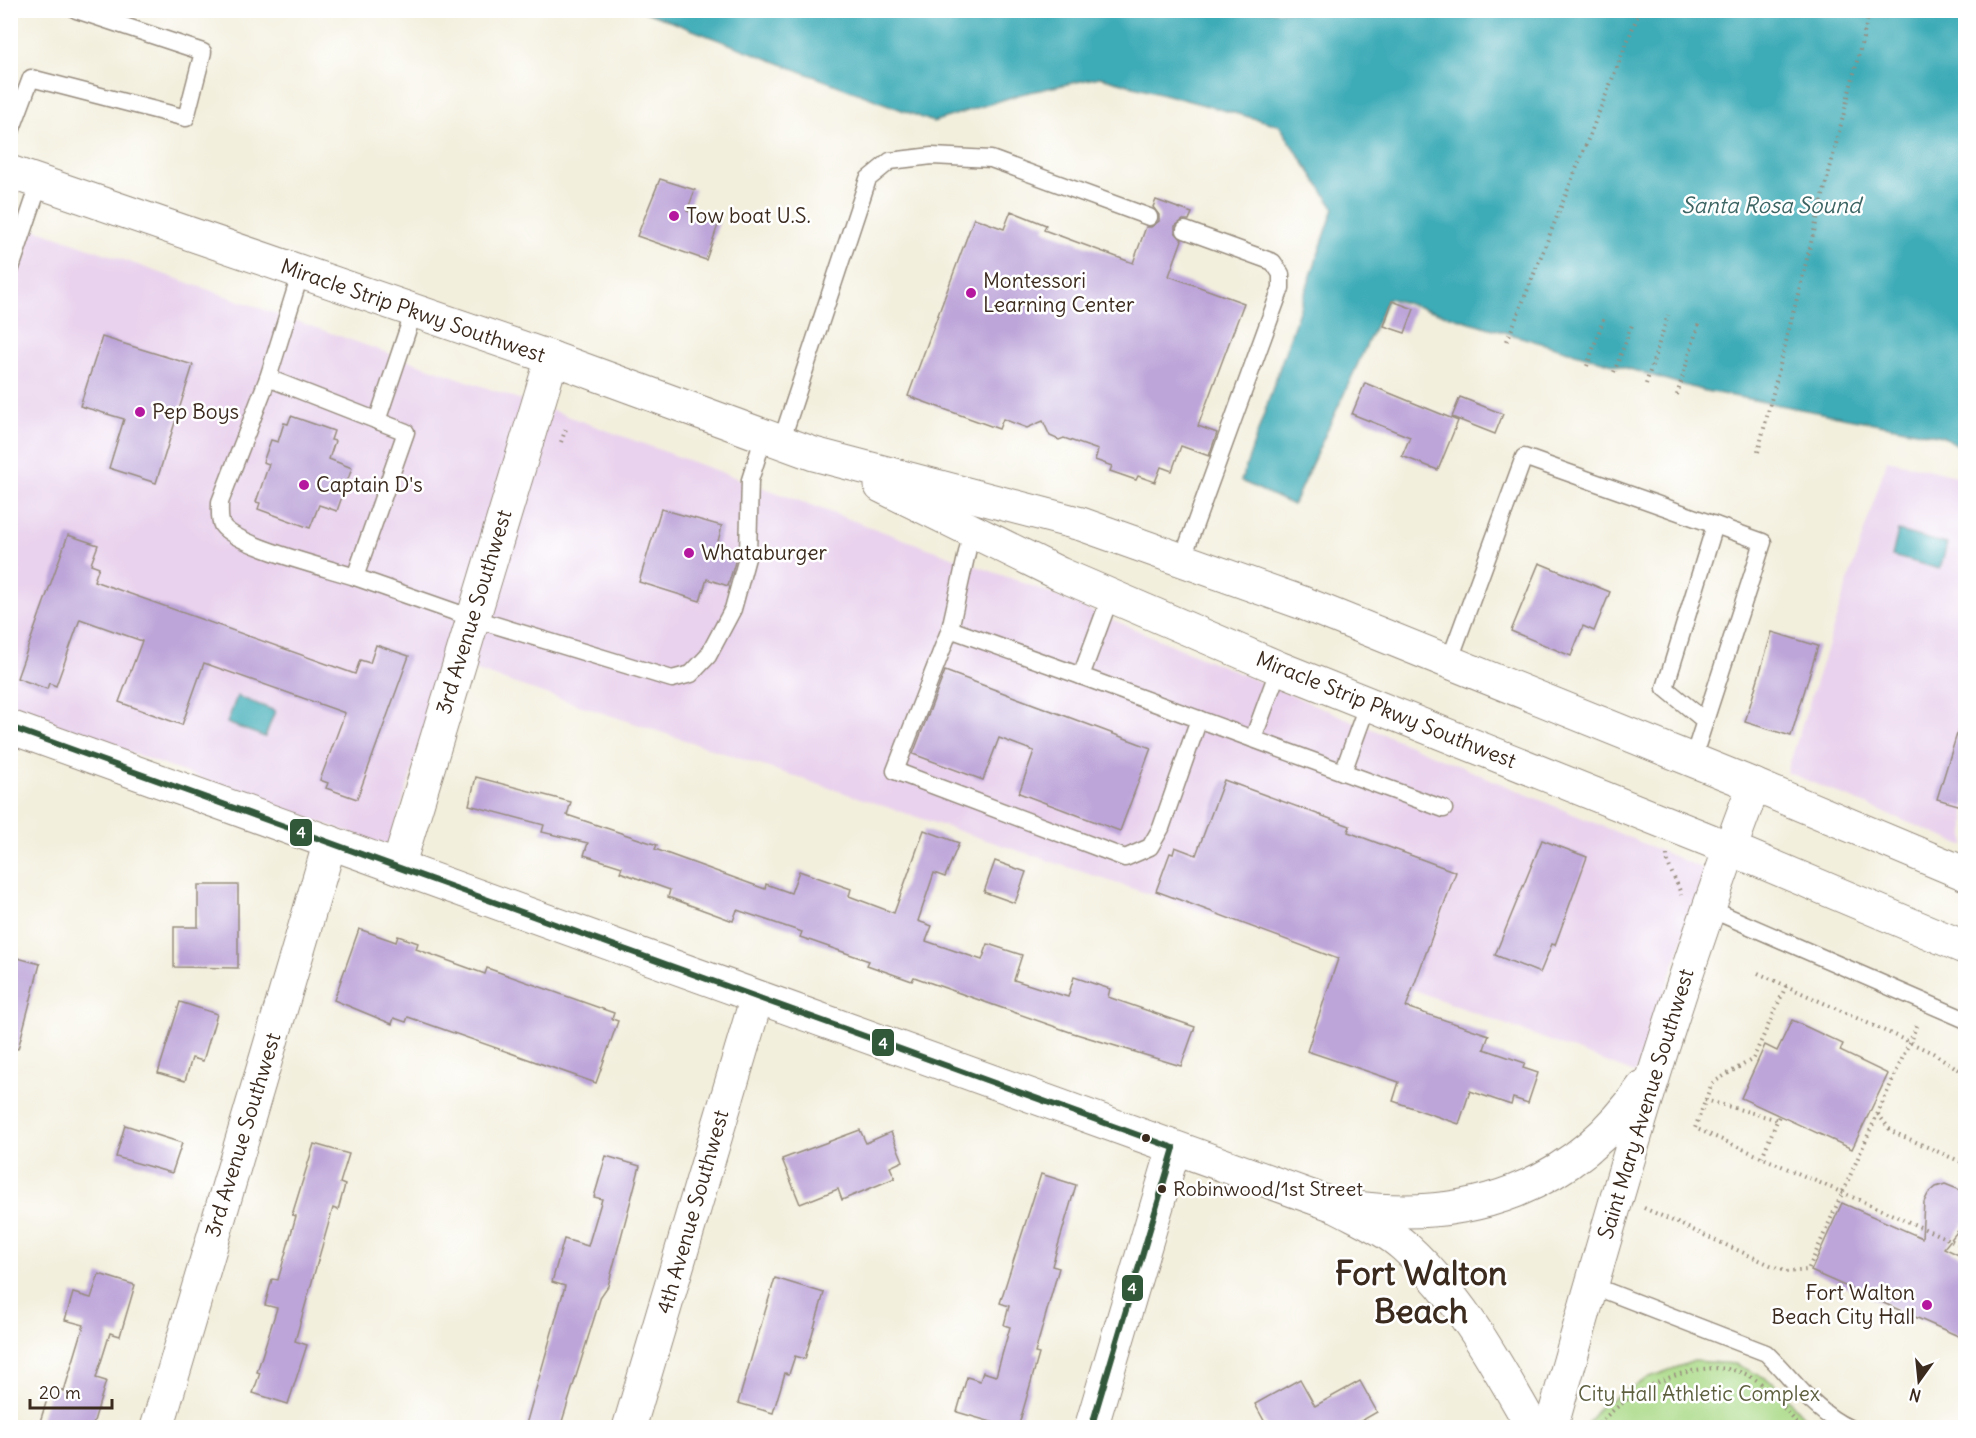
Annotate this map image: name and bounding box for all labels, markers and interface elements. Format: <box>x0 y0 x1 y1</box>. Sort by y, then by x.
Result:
water label: Santa Rosa Sound <box>1681 191 1864 219</box>
place label: Tow boat U.S. <box>686 202 811 229</box>
marker: Tow boat U.S. <box>667 209 681 223</box>
street label: Miracle Strip Pkwy Southwest <box>277 252 549 369</box>
place label: Montessori Learning Center <box>983 267 1135 318</box>
marker: Montessori Learning Center <box>964 286 978 300</box>
place label: Pep Boys <box>152 398 239 425</box>
marker: Pep Boys <box>133 405 147 419</box>
place label: Captain D's <box>316 471 423 498</box>
marker: Captain D's <box>297 478 311 492</box>
street label: 3rd Avenue Southwest <box>430 506 517 717</box>
place label: Whataburger <box>701 539 827 566</box>
marker: Whataburger <box>682 546 696 560</box>
street label: Miracle Strip Pkwy Southwest <box>1252 645 1520 774</box>
line badge: 4 <box>289 818 313 847</box>
text: 4 <box>296 822 306 842</box>
street label: Saint Mary Avenue Southwest <box>1591 965 1700 1242</box>
line badge: 4 <box>871 1028 895 1057</box>
street label: 3rd Avenue Southwest <box>199 1029 286 1240</box>
text: 4 <box>878 1033 888 1053</box>
street label: 4th Avenue Southwest <box>650 1107 735 1317</box>
unlabelled marker <box>1140 1132 1152 1144</box>
place label: Robinwood/1st Street <box>1173 1176 1363 1201</box>
marker: Robinwood/1st Street <box>1156 1183 1168 1195</box>
district label: Fort Walton Beach <box>1335 1252 1507 1332</box>
line badge: 4 <box>1121 1274 1144 1302</box>
text: 4 <box>1127 1278 1137 1298</box>
place label: Fort Walton Beach City Hall <box>1771 1279 1915 1330</box>
marker: Fort Walton Beach City Hall <box>1920 1298 1934 1312</box>
north arrow <box>1889 1351 1949 1411</box>
scale bar <box>30 1372 112 1410</box>
park label: City Hall Athletic Complex <box>1578 1380 1820 1407</box>
text: 20 m <box>39 1381 81 1404</box>
text: N <box>1907 1384 1923 1407</box>

